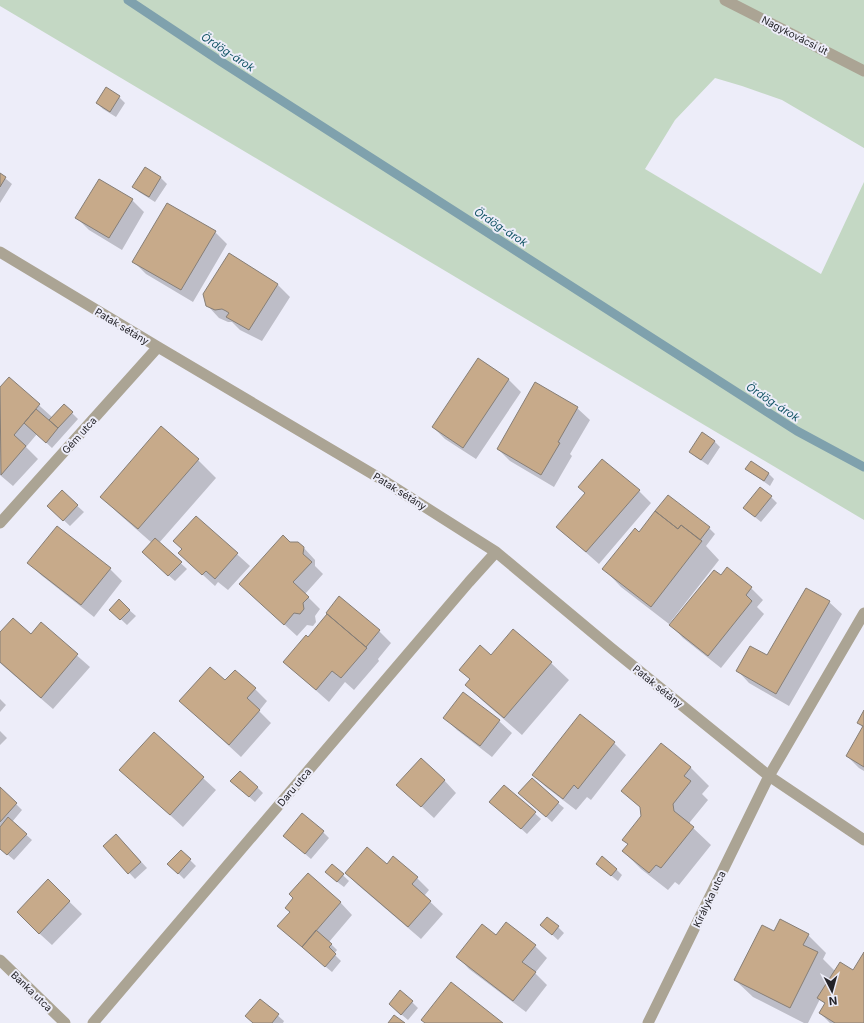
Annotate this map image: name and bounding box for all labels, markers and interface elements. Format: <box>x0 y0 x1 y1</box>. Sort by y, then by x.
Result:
street label: Nagykovácsi út <box>760 13 831 57</box>
water label: Ördög-árok <box>199 30 258 75</box>
water label: Ördög-árok <box>472 205 531 250</box>
street label: Patak sétány <box>93 305 151 347</box>
water label: Ördög-árok <box>744 380 803 425</box>
street label: Gém utca <box>59 414 99 456</box>
street label: Patak sétány <box>371 470 429 512</box>
street label: Patak sétány <box>631 662 686 710</box>
street label: Daru utca <box>275 766 313 808</box>
street label: Királyka utca <box>690 869 728 929</box>
street label: Banka utca <box>9 968 55 1014</box>
north arrow <box>812 971 852 1011</box>
text: N <box>828 994 838 1008</box>

